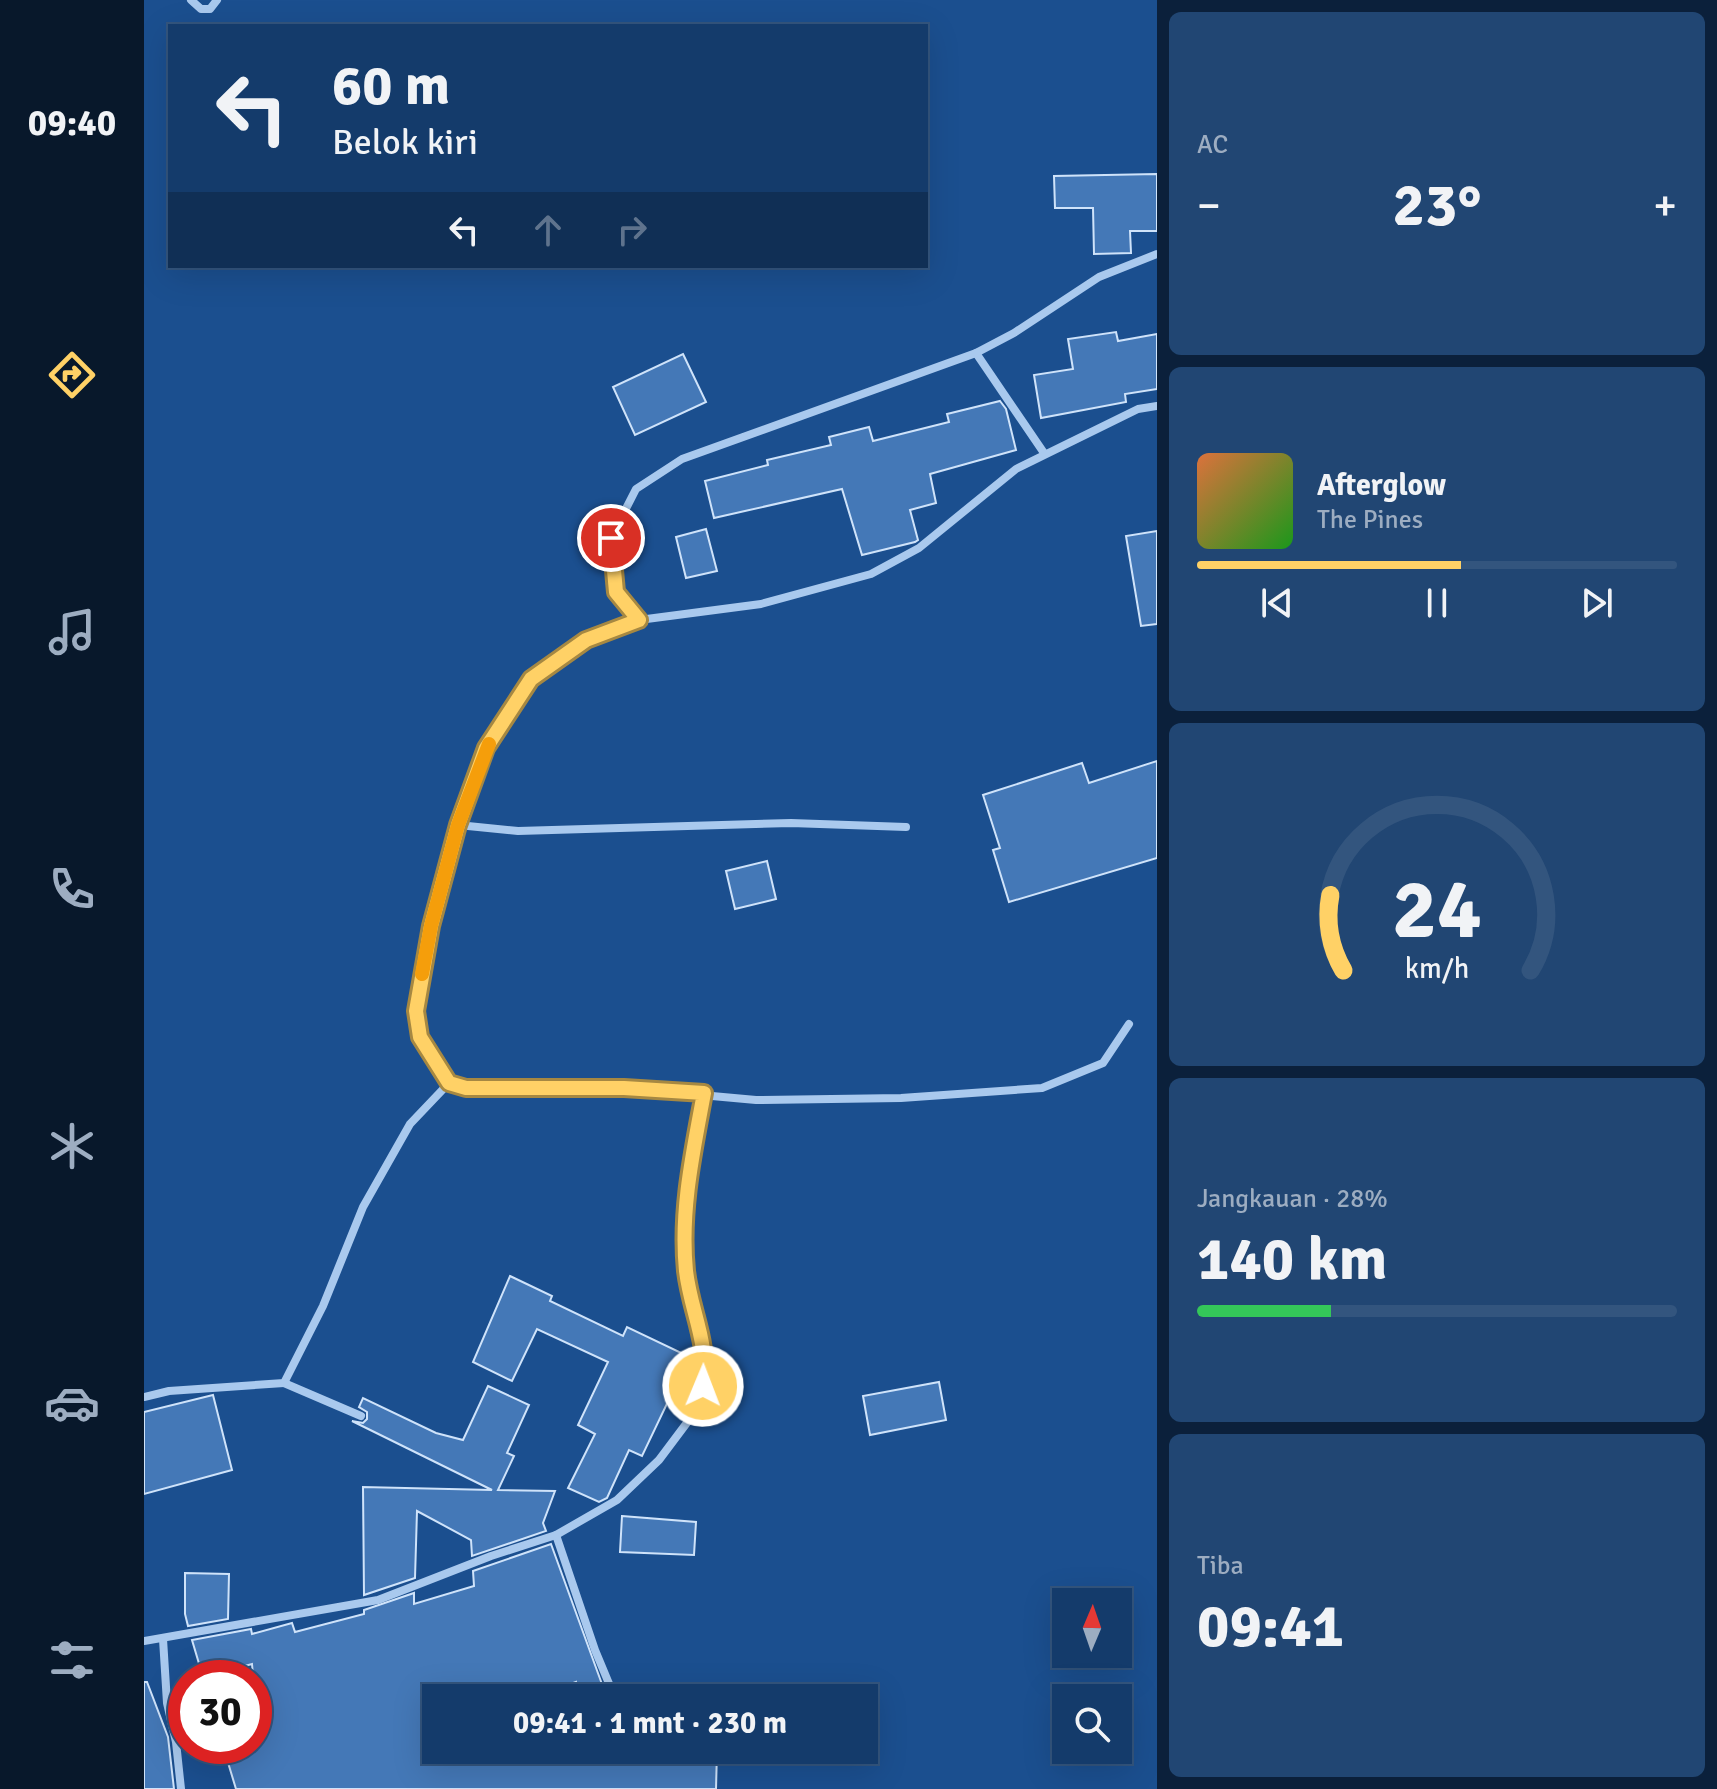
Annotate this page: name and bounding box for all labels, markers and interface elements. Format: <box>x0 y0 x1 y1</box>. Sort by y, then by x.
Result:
text: 60 m <box>332 51 450 120</box>
icon: left <box>200 56 304 160</box>
text: 09:40 <box>28 101 116 146</box>
text: Belok kiri <box>332 120 478 165</box>
text: AC <box>1197 129 1228 161</box>
text: 23° <box>1393 169 1481 243</box>
text: − <box>1197 179 1221 233</box>
text: + <box>1653 179 1677 233</box>
icon: left <box>442 208 486 252</box>
icon: ahead <box>526 208 570 252</box>
icon: right <box>610 208 654 252</box>
icon: directions <box>44 347 100 403</box>
text: Afterglow <box>1317 467 1446 504</box>
pin <box>577 504 645 572</box>
text: The Pines <box>1317 504 1423 536</box>
icon: arrive <box>589 516 633 560</box>
icon: previous <box>1255 581 1299 625</box>
icon: pause <box>1415 581 1459 625</box>
icon: next <box>1575 581 1619 625</box>
icon: music <box>44 604 100 660</box>
text: 24 <box>1392 858 1482 960</box>
icon: phone <box>44 861 100 917</box>
text: km/h <box>1405 951 1469 986</box>
icon: climate <box>44 1118 100 1174</box>
text: Jangkauan · 28% <box>1197 1183 1388 1215</box>
text: 140 km <box>1197 1223 1387 1297</box>
position arrow <box>661 1344 745 1428</box>
icon: car <box>44 1375 100 1431</box>
text: Tiba <box>1197 1550 1244 1582</box>
north arrow <box>1052 1588 1132 1668</box>
map controls <box>1052 1588 1132 1764</box>
text: 09:41 <box>1197 1590 1344 1664</box>
icon: filters <box>44 1632 100 1688</box>
speed limit sign: 30 <box>168 1660 272 1764</box>
button: search <box>1052 1684 1132 1764</box>
text: 09:41 · 1 mnt · 230 m <box>513 1705 787 1742</box>

